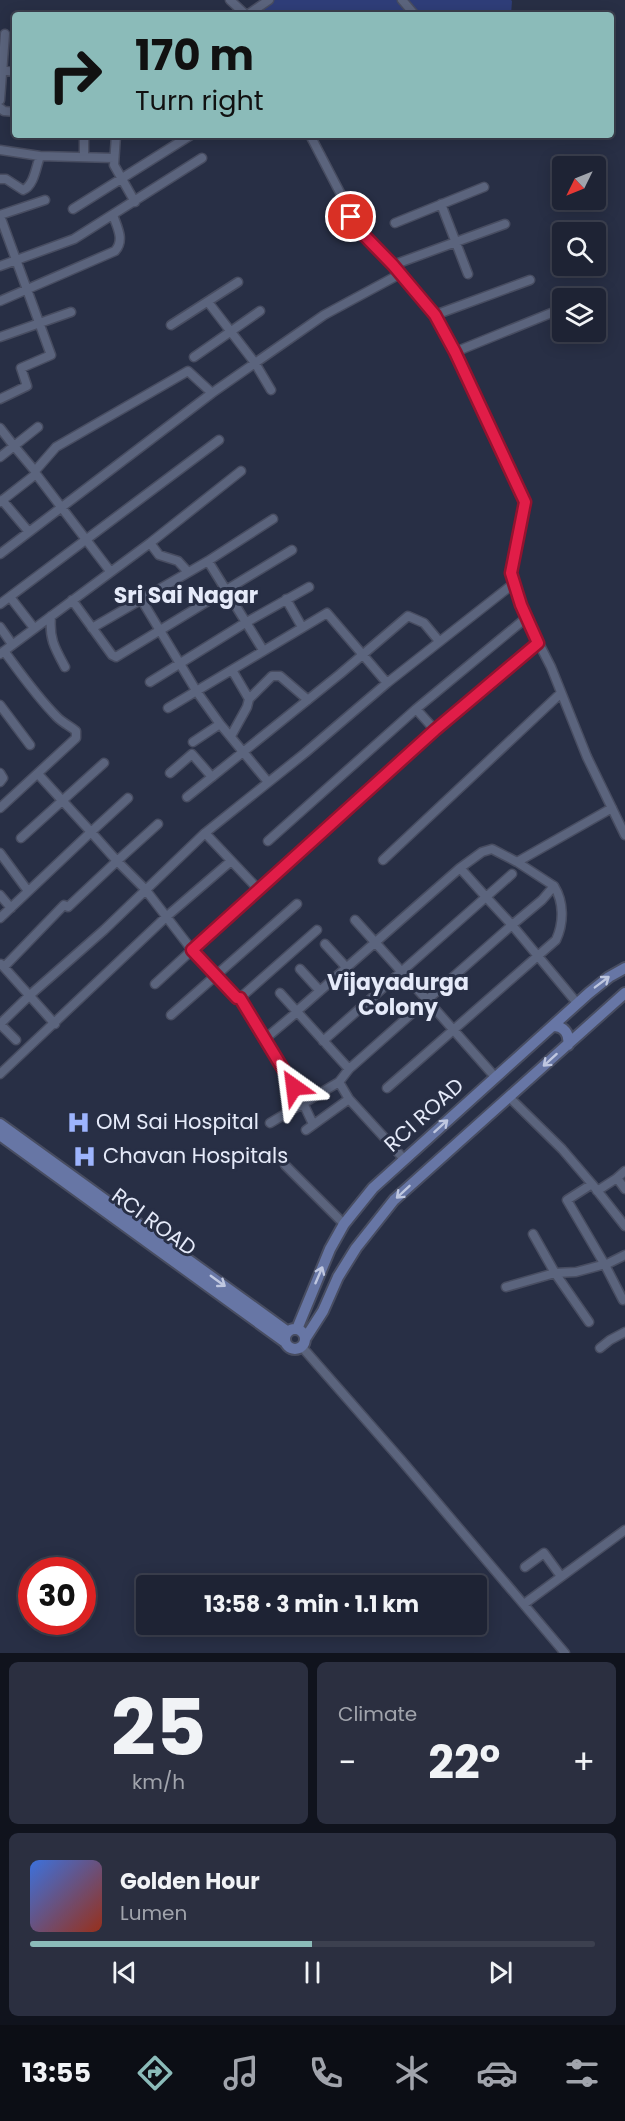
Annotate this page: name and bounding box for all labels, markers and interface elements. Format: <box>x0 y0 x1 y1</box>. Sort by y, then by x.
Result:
text: 170 m <box>135 26 254 85</box>
icon: right <box>36 36 114 114</box>
text: Turn right <box>135 82 264 119</box>
north arrow <box>552 156 606 210</box>
map controls <box>552 156 606 342</box>
pin <box>325 191 376 242</box>
icon: arrive <box>334 200 367 233</box>
button: search <box>552 222 606 276</box>
button: layers <box>552 288 606 342</box>
district label: Sri Sai Nagar <box>114 580 258 611</box>
district label: Vijayadurga Colony <box>327 967 469 1023</box>
one-way arrow <box>594 976 610 989</box>
one-way arrow <box>543 1053 558 1067</box>
position arrow <box>262 1055 326 1119</box>
street label: RCI ROAD <box>378 1071 470 1158</box>
place label: OM Sai Hospital <box>96 1107 259 1136</box>
hospital icon: OM Sai Hospital <box>65 1109 91 1135</box>
one-way arrow <box>433 1119 448 1133</box>
place label: Chavan Hospitals <box>103 1141 288 1170</box>
hospital icon: Chavan Hospitals <box>72 1143 98 1169</box>
street label: RCI ROAD <box>106 1181 202 1262</box>
one-way arrow <box>396 1185 411 1199</box>
one-way arrow <box>314 1266 325 1285</box>
one-way arrow <box>209 1274 225 1287</box>
speed limit sign: 30 <box>18 1557 96 1635</box>
text: 13:58 · 3 min · 1.1 km <box>204 1589 419 1620</box>
text: 25 <box>111 1673 206 1782</box>
text: Climate <box>338 1700 417 1728</box>
text: 22° <box>428 1731 500 1794</box>
text: − <box>338 1739 356 1786</box>
text: + <box>572 1739 595 1786</box>
text: km/h <box>132 1768 185 1796</box>
text: Golden Hour <box>120 1866 260 1897</box>
text: Lumen <box>120 1899 187 1927</box>
icon: previous <box>108 1956 141 1989</box>
icon: pause <box>296 1956 329 1989</box>
icon: next <box>484 1956 517 1989</box>
icon: directions <box>134 2052 176 2094</box>
icon: music <box>220 2052 262 2094</box>
icon: phone <box>305 2052 347 2094</box>
icon: climate <box>391 2052 433 2094</box>
icon: car <box>476 2052 518 2094</box>
icon: filters <box>561 2052 603 2094</box>
text: 13:55 <box>22 2054 91 2091</box>

